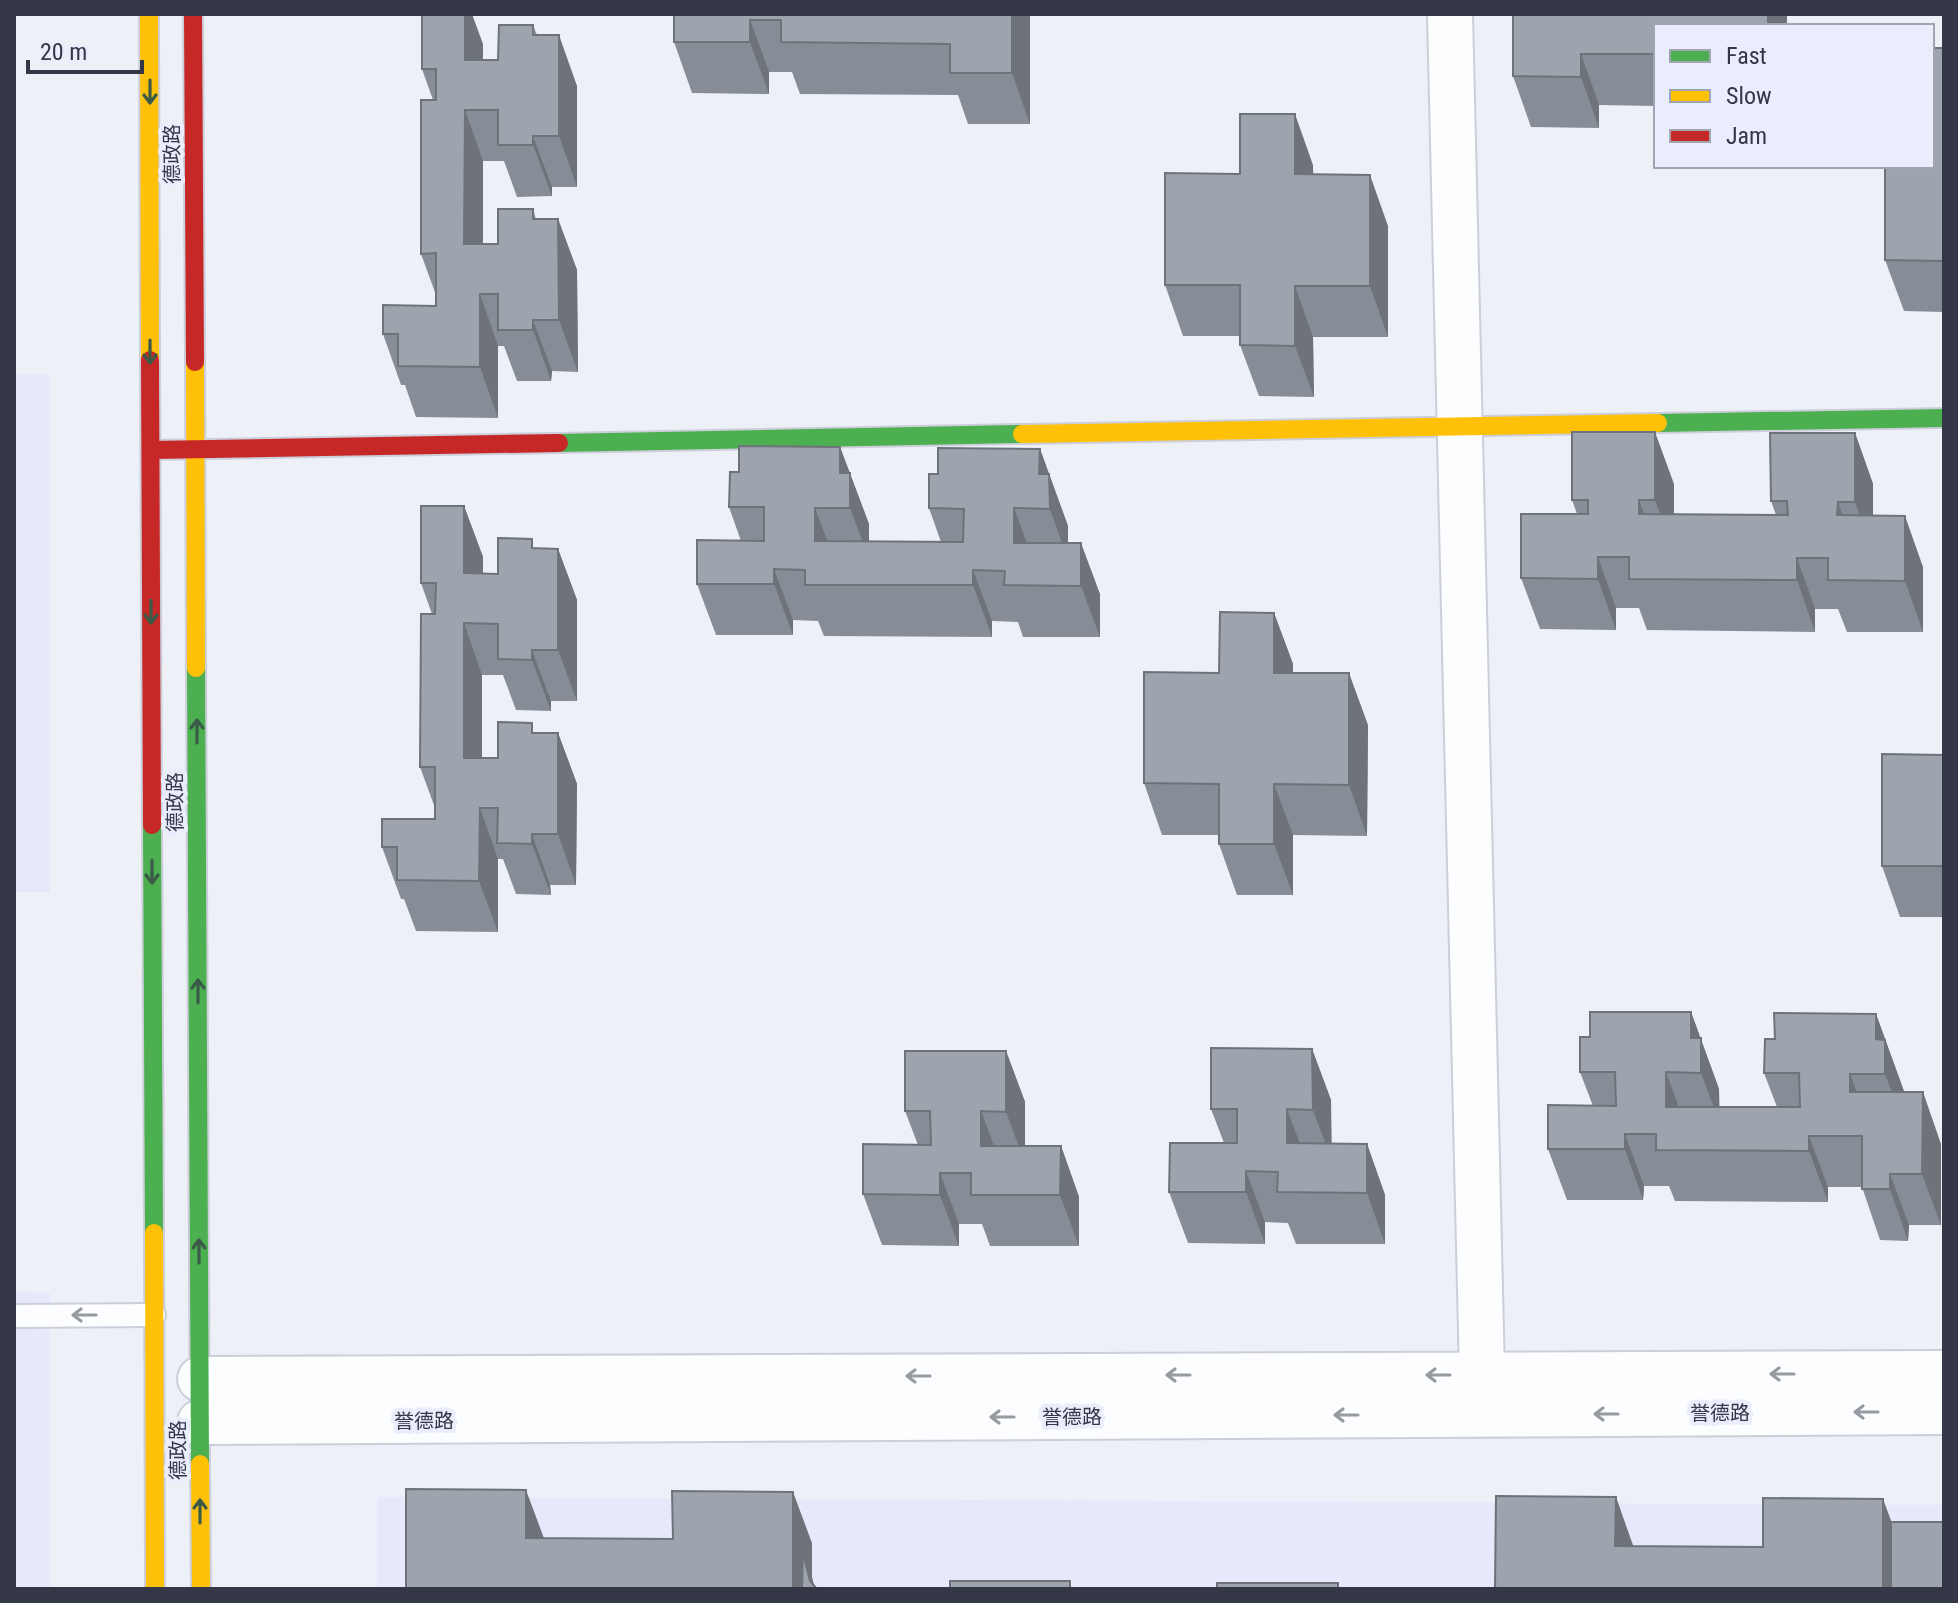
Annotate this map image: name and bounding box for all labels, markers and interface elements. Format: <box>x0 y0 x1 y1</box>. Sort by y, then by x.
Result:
scale bar <box>28 24 142 74</box>
legend <box>1654 24 1934 168</box>
text: 20 m <box>40 38 87 66</box>
text: Fast <box>1726 42 1767 70</box>
one-way arrow <box>142 78 157 105</box>
text: Slow <box>1726 82 1772 110</box>
text: Jam <box>1726 122 1767 150</box>
street label: 德政路 <box>160 124 184 184</box>
one-way arrow <box>142 338 158 365</box>
one-way arrow <box>143 598 159 625</box>
one-way arrow <box>189 718 205 745</box>
street label: 德政路 <box>163 772 187 832</box>
one-way arrow <box>144 858 160 885</box>
one-way arrow <box>190 978 206 1005</box>
one-way arrow <box>191 1238 207 1265</box>
one-way arrow <box>71 1307 98 1323</box>
one-way arrow <box>1769 1366 1796 1382</box>
one-way arrow <box>1165 1367 1192 1383</box>
one-way arrow <box>1425 1367 1452 1383</box>
one-way arrow <box>905 1368 932 1384</box>
street label: 誉德路 <box>1690 1401 1750 1425</box>
street label: 誉德路 <box>1042 1405 1102 1429</box>
one-way arrow <box>1853 1405 1880 1420</box>
one-way arrow <box>1593 1406 1620 1422</box>
one-way arrow <box>1333 1408 1360 1423</box>
street label: 誉德路 <box>394 1409 454 1433</box>
one-way arrow <box>989 1410 1016 1425</box>
street label: 德政路 <box>166 1420 190 1480</box>
one-way arrow <box>192 1498 208 1525</box>

